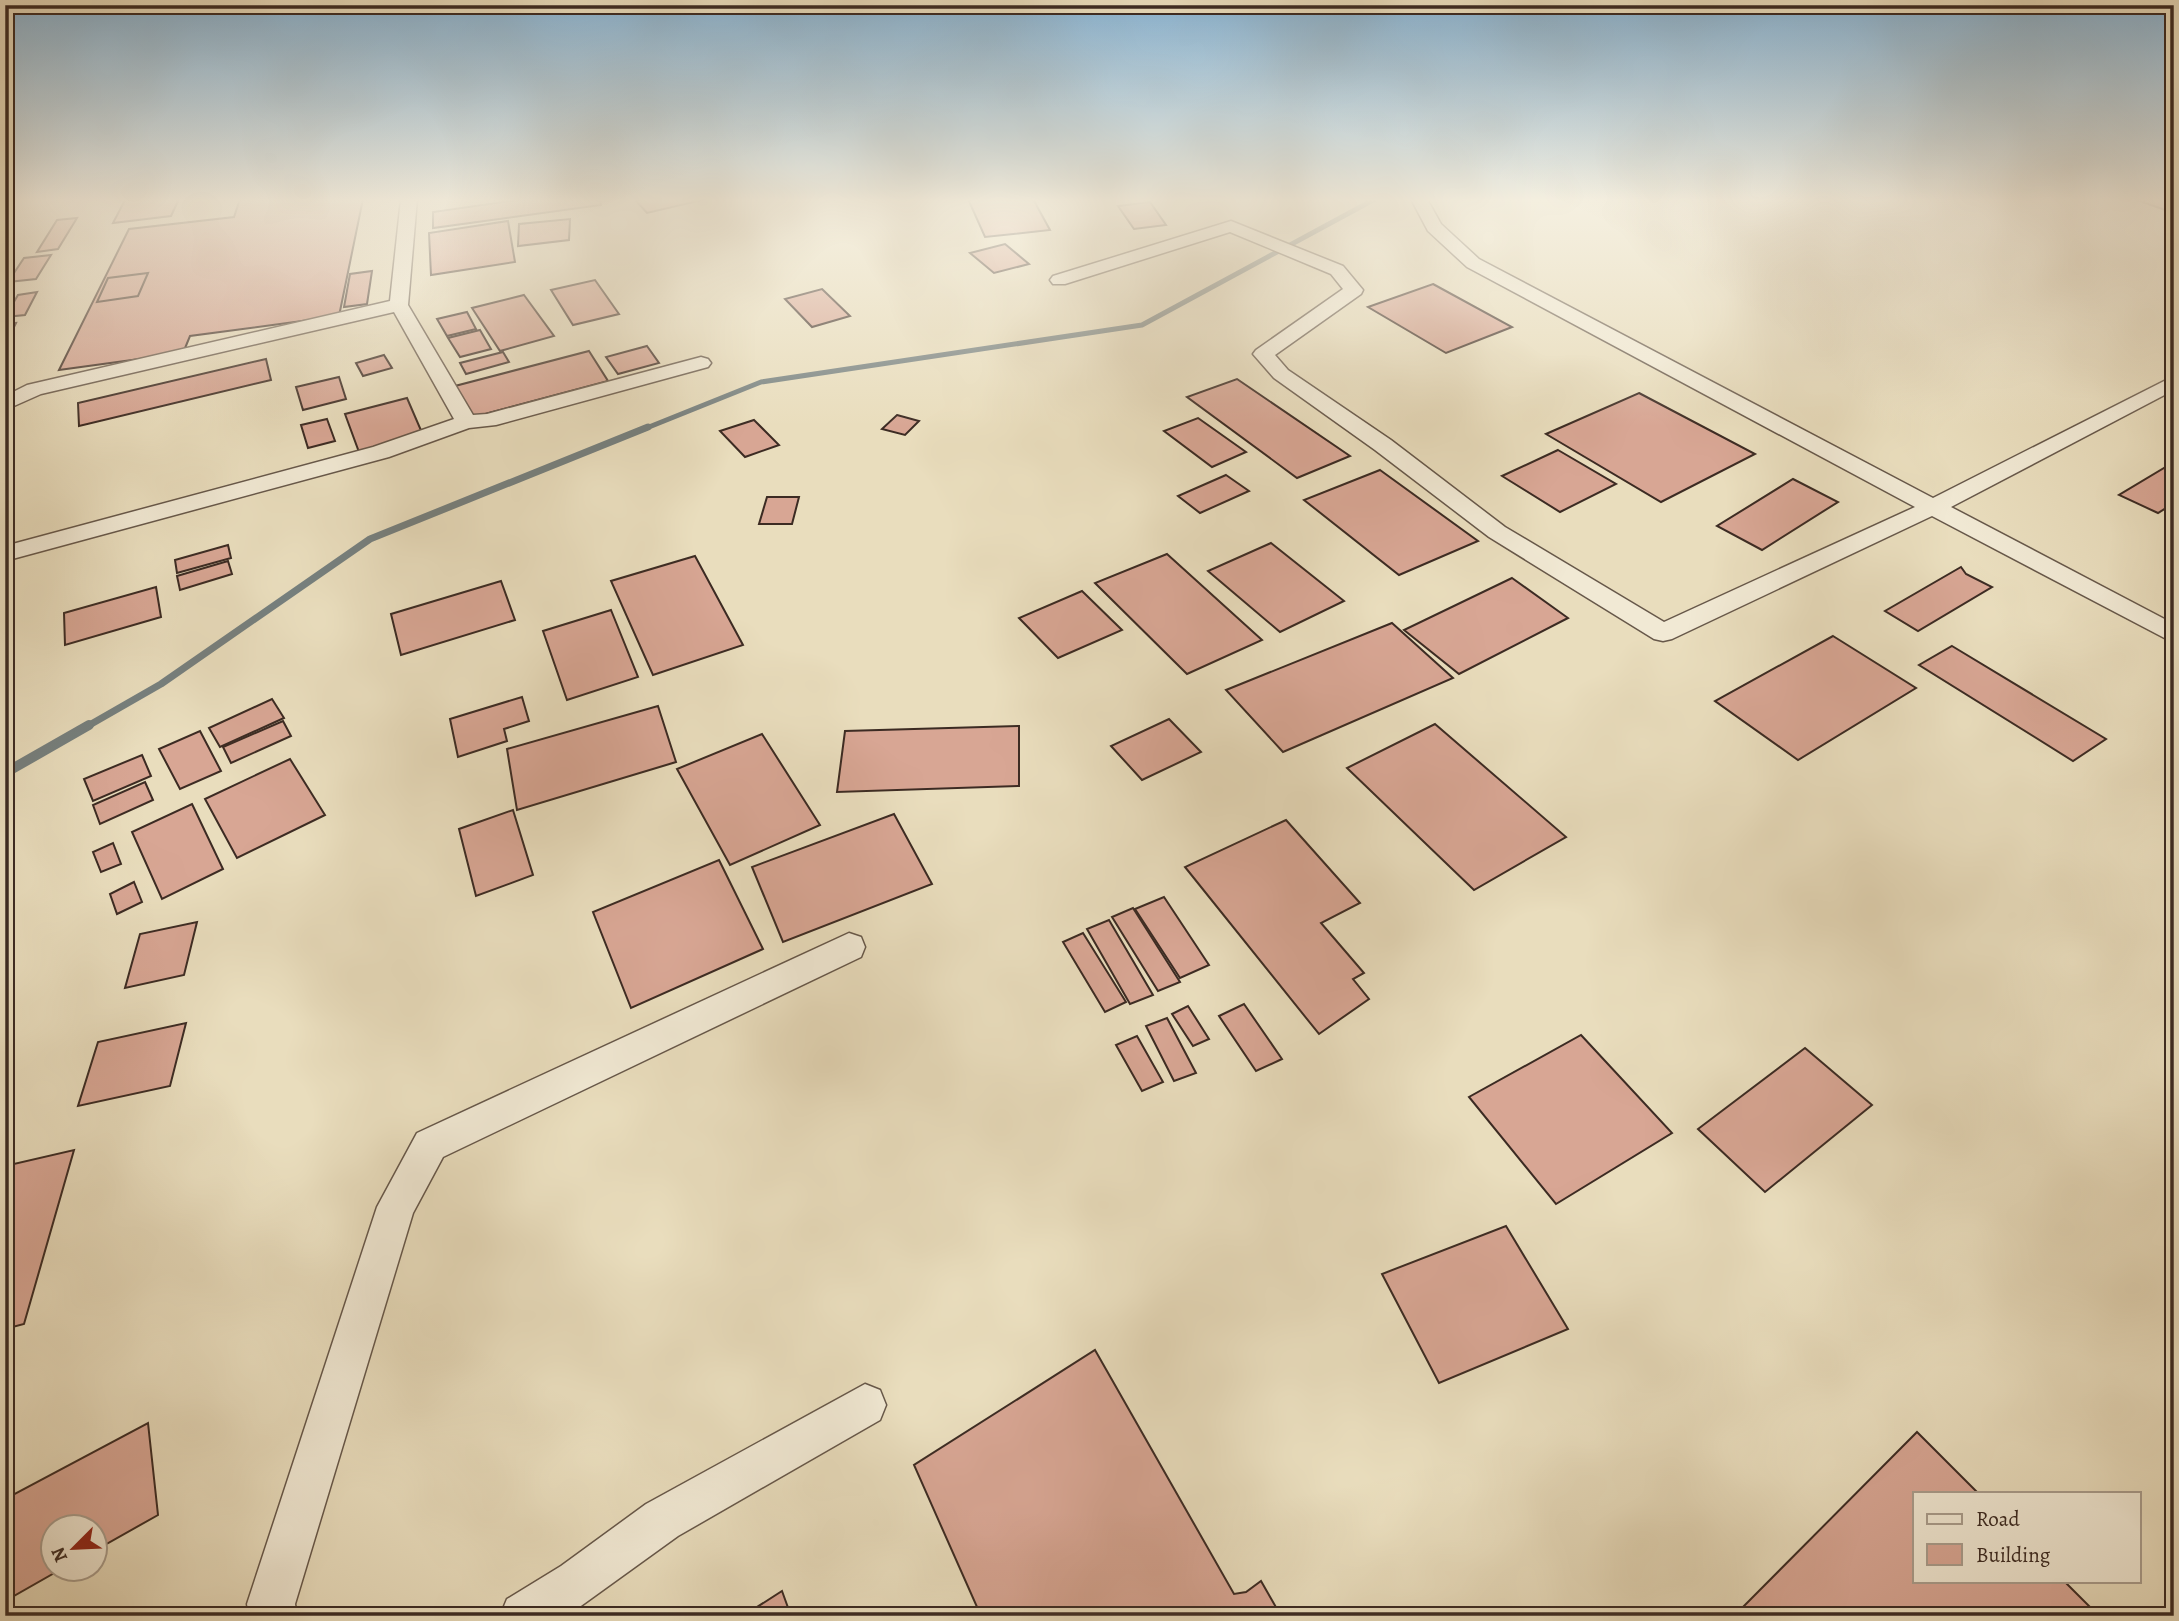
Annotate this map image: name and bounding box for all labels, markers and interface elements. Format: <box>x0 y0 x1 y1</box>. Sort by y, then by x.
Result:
legend <box>1913 1492 2140 1582</box>
text: Road <box>1976 1505 2020 1533</box>
north arrow <box>38 1512 108 1582</box>
text: Building <box>1976 1541 2051 1569</box>
text: N <box>45 1543 74 1566</box>

